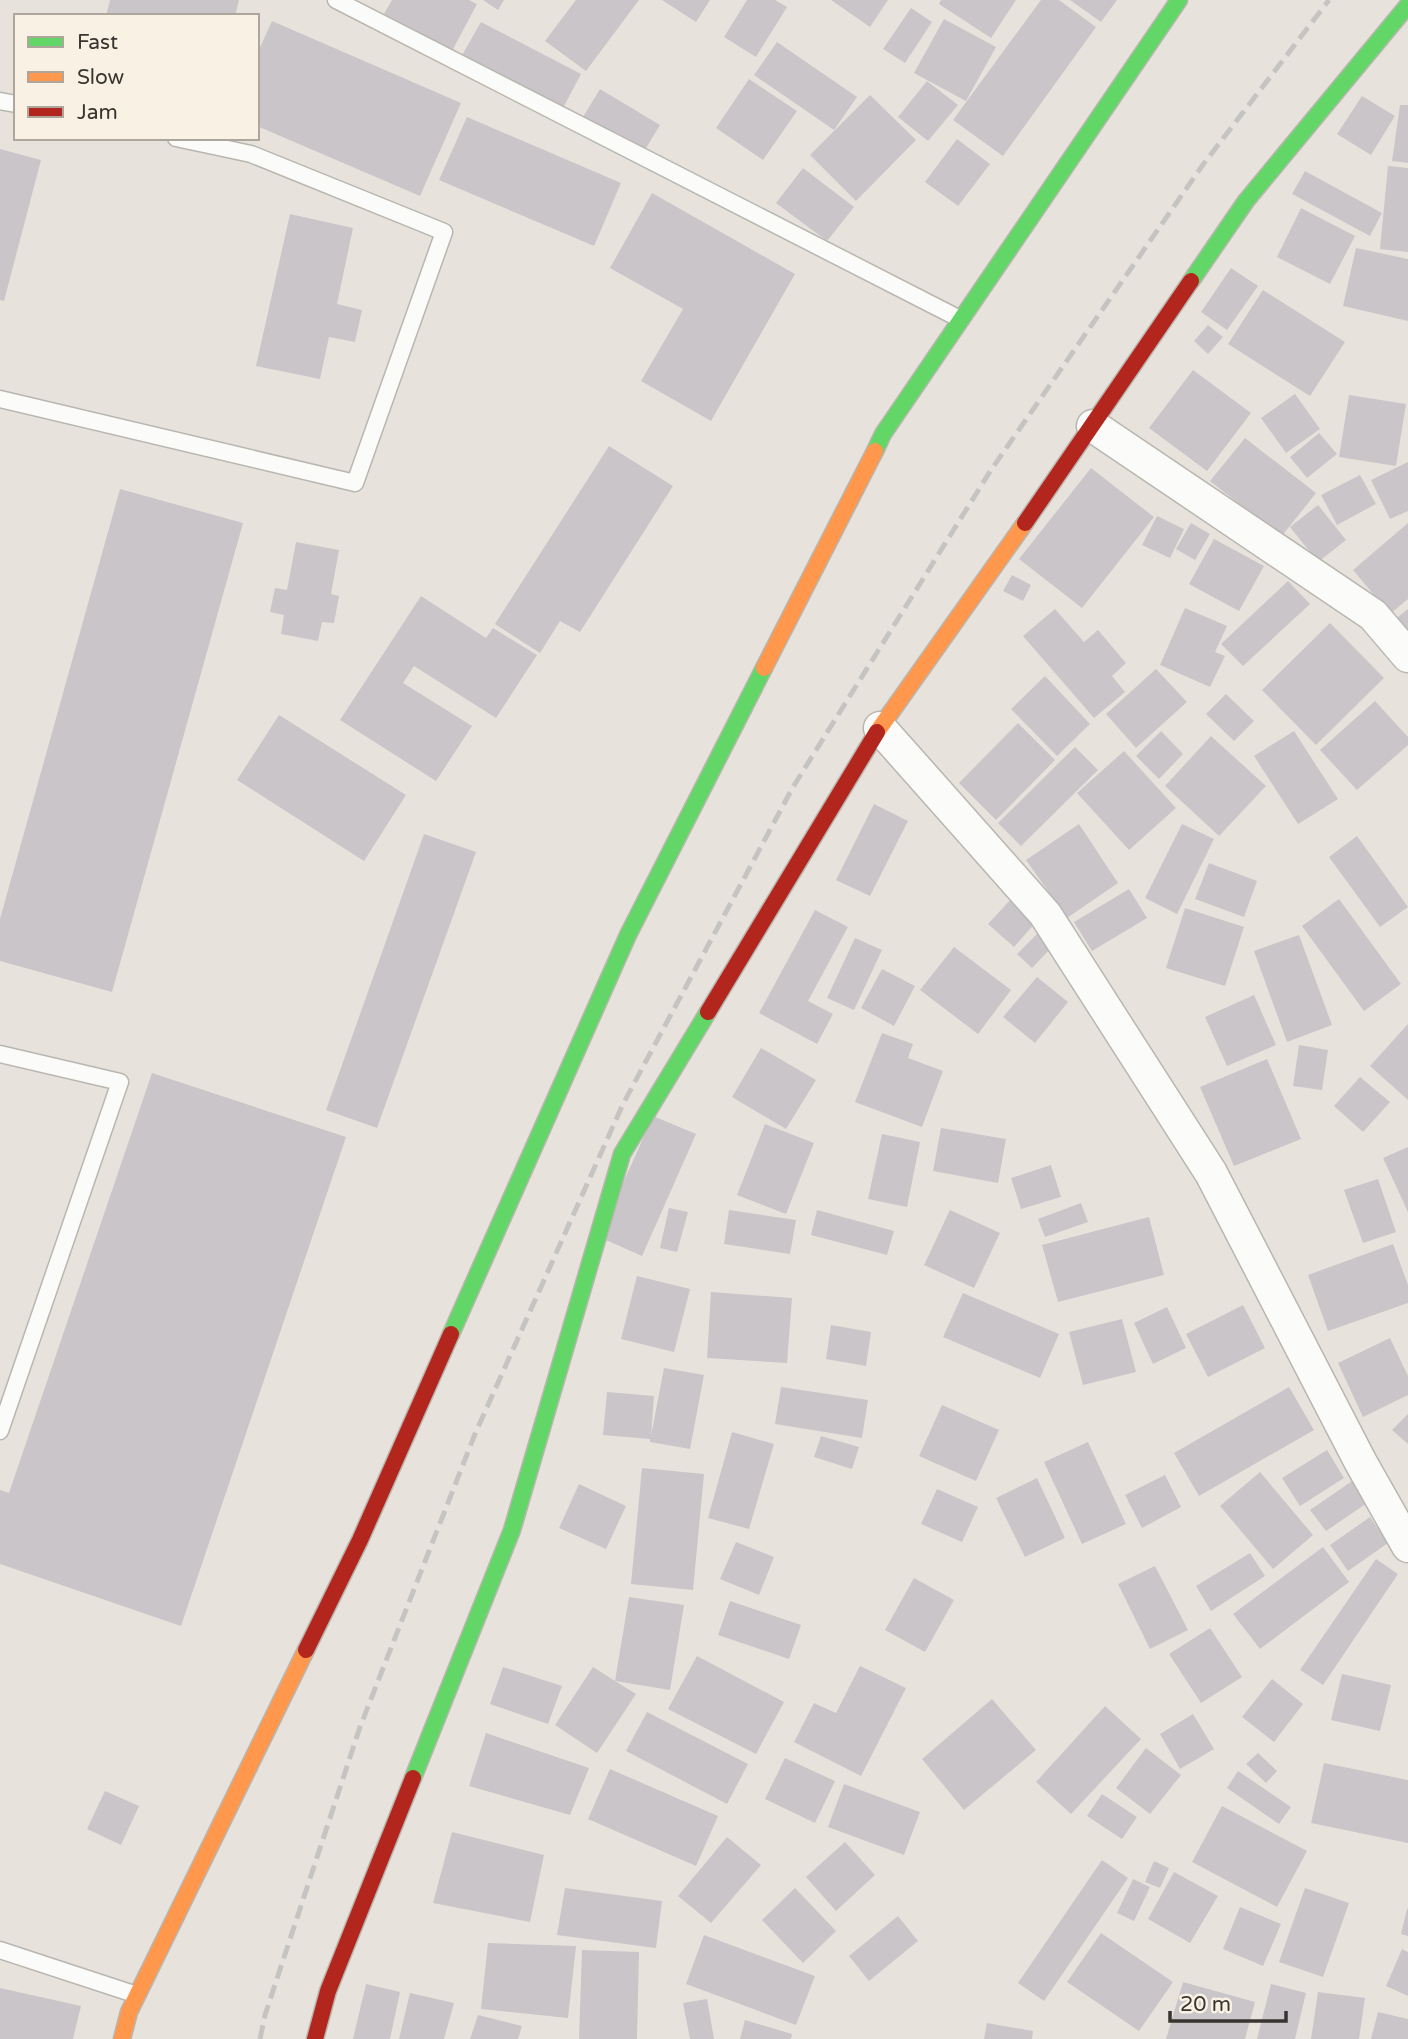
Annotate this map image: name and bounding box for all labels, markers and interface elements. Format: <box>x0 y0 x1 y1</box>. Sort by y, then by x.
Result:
legend <box>14 14 259 140</box>
text: Fast <box>77 30 118 55</box>
text: Slow <box>77 65 125 90</box>
text: Jam <box>77 100 118 125</box>
scale bar <box>1170 1980 1286 2024</box>
text: 20 m <box>1180 1992 1231 2017</box>

